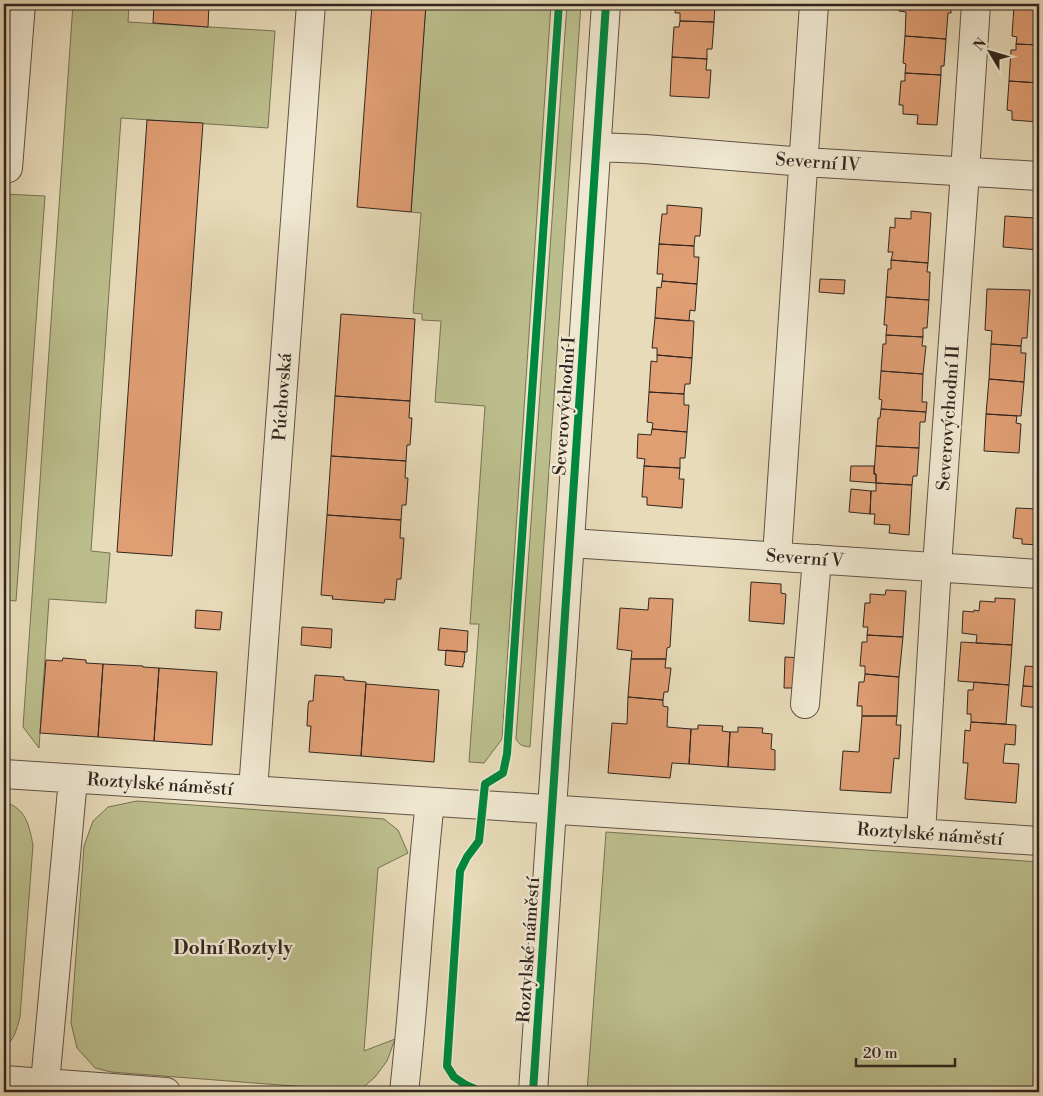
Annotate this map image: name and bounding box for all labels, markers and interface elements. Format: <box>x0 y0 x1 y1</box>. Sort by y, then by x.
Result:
north arrow <box>966 28 1016 78</box>
text: N <box>970 35 991 55</box>
street label: Severní IV <box>775 148 861 177</box>
street label: Severovýchodní I <box>548 336 581 476</box>
street label: Severovýchodní II <box>932 344 965 492</box>
street label: Púchovská <box>268 351 297 442</box>
street label: Severní V <box>765 544 845 573</box>
street label: Roztylské náměstí <box>86 768 235 801</box>
street label: Roztylské náměstí <box>856 818 1005 851</box>
street label: Roztylské náměstí <box>512 875 545 1024</box>
district label: Dolní Roztyly <box>173 936 293 960</box>
scale bar <box>856 1036 954 1068</box>
text: 20 m <box>863 1044 898 1063</box>

